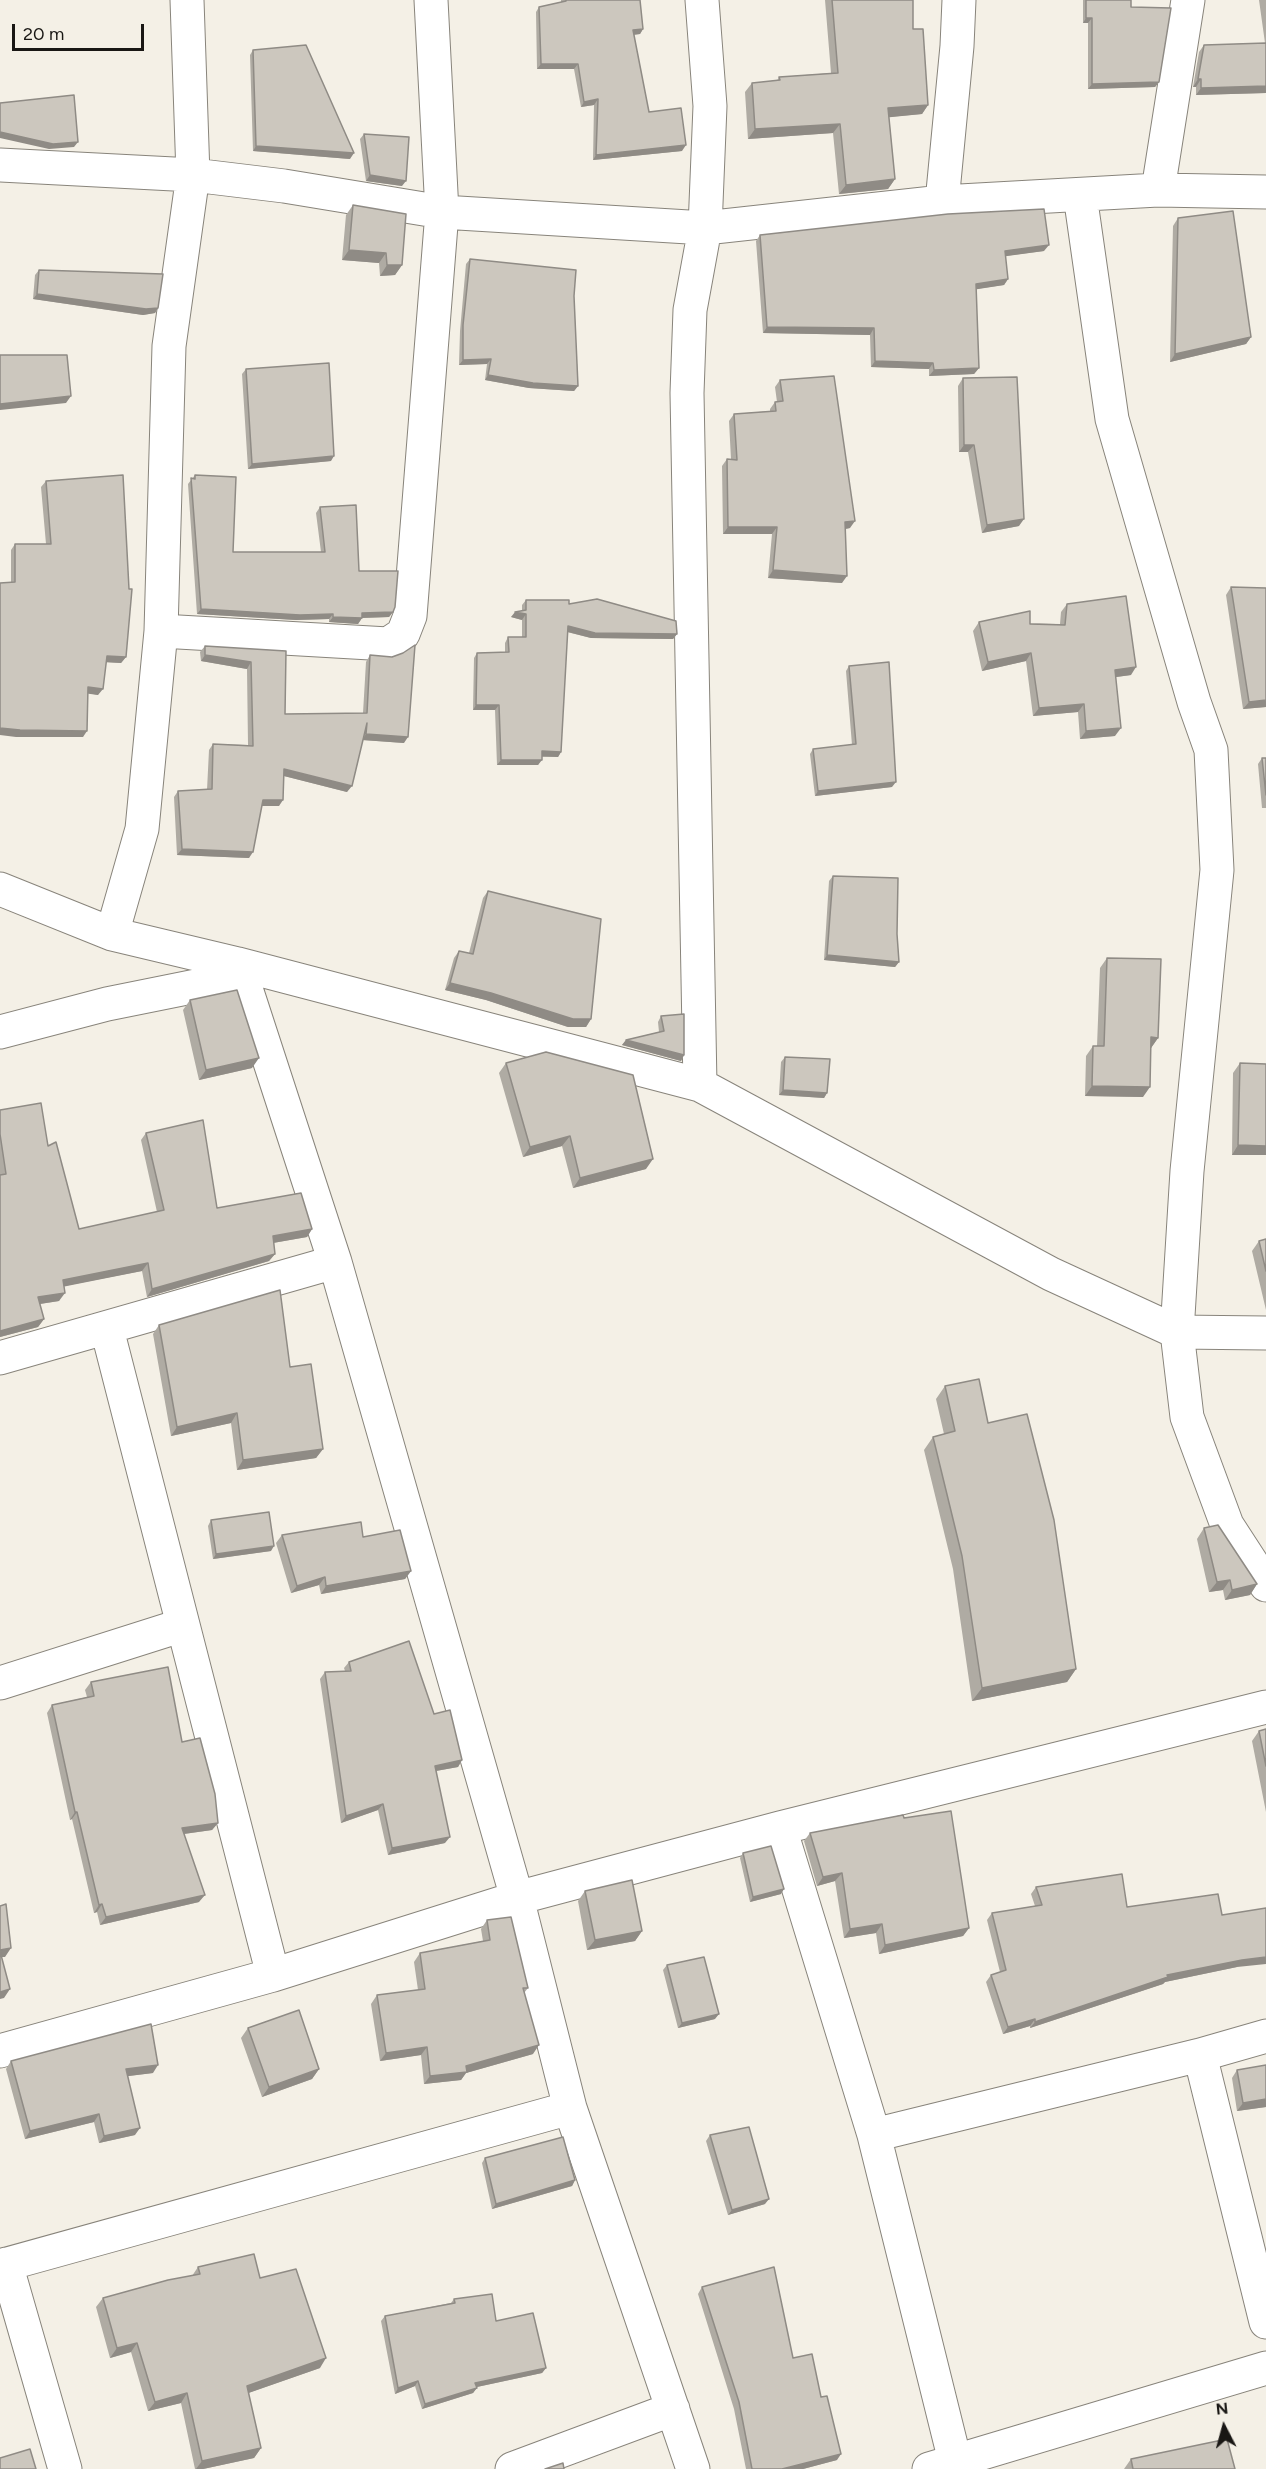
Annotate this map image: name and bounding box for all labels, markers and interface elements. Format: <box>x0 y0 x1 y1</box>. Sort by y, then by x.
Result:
scale bar <box>15 12 147 50</box>
text: 20 m <box>23 23 64 45</box>
north arrow <box>1194 2397 1254 2457</box>
text: N <box>1215 2399 1229 2419</box>

